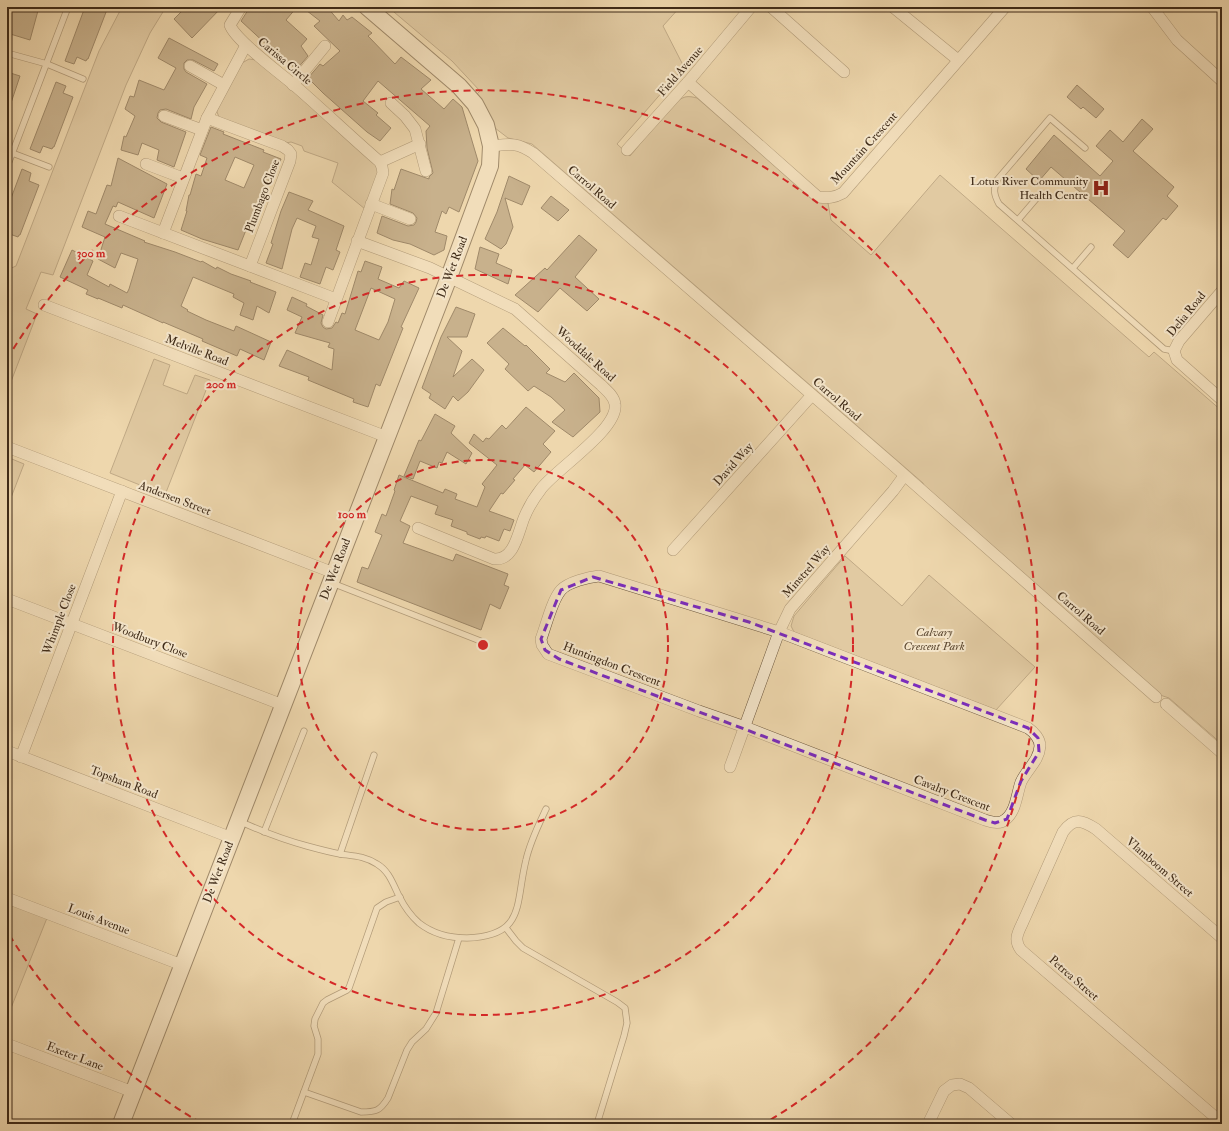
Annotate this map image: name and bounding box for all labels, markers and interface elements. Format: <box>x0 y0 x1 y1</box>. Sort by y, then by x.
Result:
street label: Carissa Circle <box>254 34 315 88</box>
street label: Field Avenue <box>654 43 706 100</box>
street label: Mountain Crescent <box>828 109 901 188</box>
street label: Plumbago Close <box>242 157 283 235</box>
street label: Carrol Road <box>564 162 619 212</box>
place label: Lotus River Community Health Centre <box>970 174 1089 203</box>
hospital icon: Lotus River Community Health Centre <box>1091 178 1111 198</box>
street label: De Wet Road <box>434 234 471 300</box>
text: 300 m <box>77 246 106 261</box>
street label: Delia Road <box>1164 289 1209 340</box>
street label: Wooddale Road <box>552 323 619 385</box>
street label: Melville Road <box>163 332 231 369</box>
street label: Carrol Road <box>809 374 864 424</box>
text: 200 m <box>206 377 237 392</box>
street label: David Way <box>710 439 757 489</box>
street label: Andersen Street <box>136 477 213 519</box>
text: 100 m <box>338 507 367 522</box>
street label: De Wet Road <box>317 536 354 602</box>
street label: Minstrel Way <box>779 541 834 601</box>
street label: Whimple Close <box>39 582 80 658</box>
street label: Carrol Road <box>1053 588 1108 638</box>
street label: Woodbury Close <box>109 619 190 662</box>
park label: Calvary Crescent Park <box>903 625 965 654</box>
centre of rings <box>476 638 490 652</box>
street label: Huntingdon Crescent <box>561 639 663 690</box>
street label: Topsham Road <box>88 763 160 802</box>
street label: Cavalry Crescent <box>911 772 992 815</box>
street label: Vlamboom Street <box>1123 834 1196 901</box>
street label: De Wet Road <box>200 839 237 905</box>
street label: Louis Avenue <box>66 901 132 938</box>
street label: Petrea Street <box>1046 953 1102 1004</box>
street label: Exeter Lane <box>44 1039 105 1074</box>

